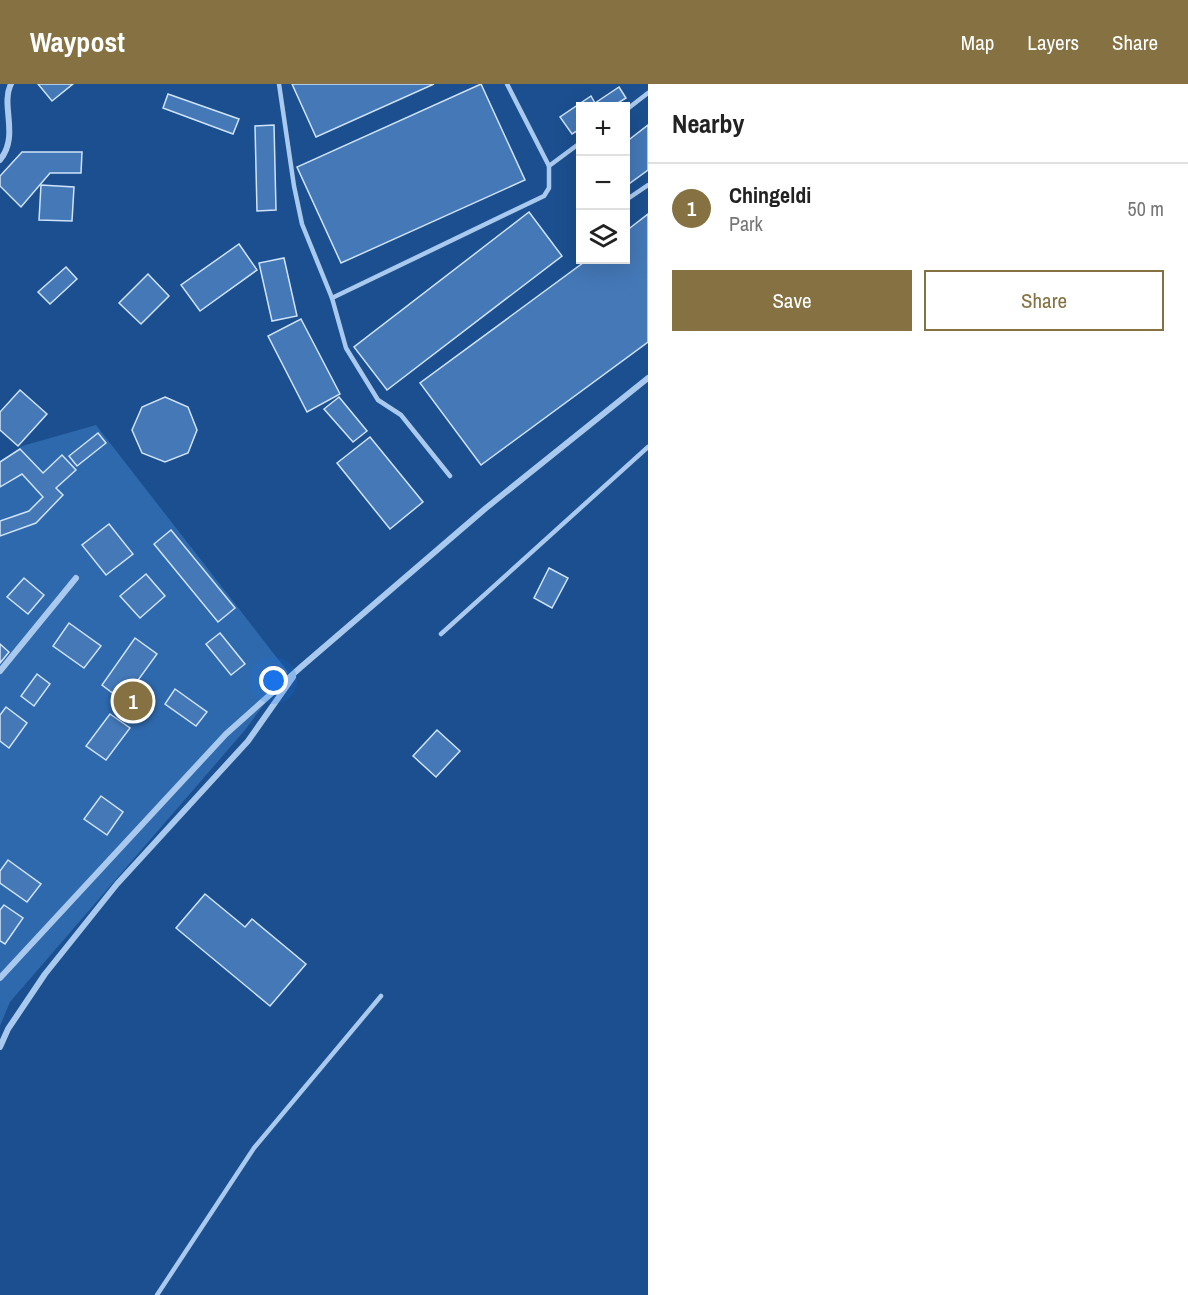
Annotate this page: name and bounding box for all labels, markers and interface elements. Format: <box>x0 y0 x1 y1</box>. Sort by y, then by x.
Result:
text: Waypost <box>30 23 125 61</box>
text: Map <box>961 28 994 57</box>
text: Layers <box>1027 28 1079 57</box>
text: Share <box>1112 28 1158 57</box>
map controls <box>576 102 630 264</box>
button: + <box>576 102 630 156</box>
text: Nearby <box>672 106 744 141</box>
button: − <box>576 156 630 210</box>
text: Chingeldi <box>729 180 811 210</box>
text: 1 <box>687 195 696 222</box>
text: 50 m <box>1128 195 1164 222</box>
button: layers <box>576 210 630 264</box>
text: Park <box>729 210 763 237</box>
button: Save <box>672 270 912 331</box>
button: Share <box>924 270 1164 331</box>
your location <box>259 666 288 695</box>
pin: 1 <box>114 678 152 724</box>

